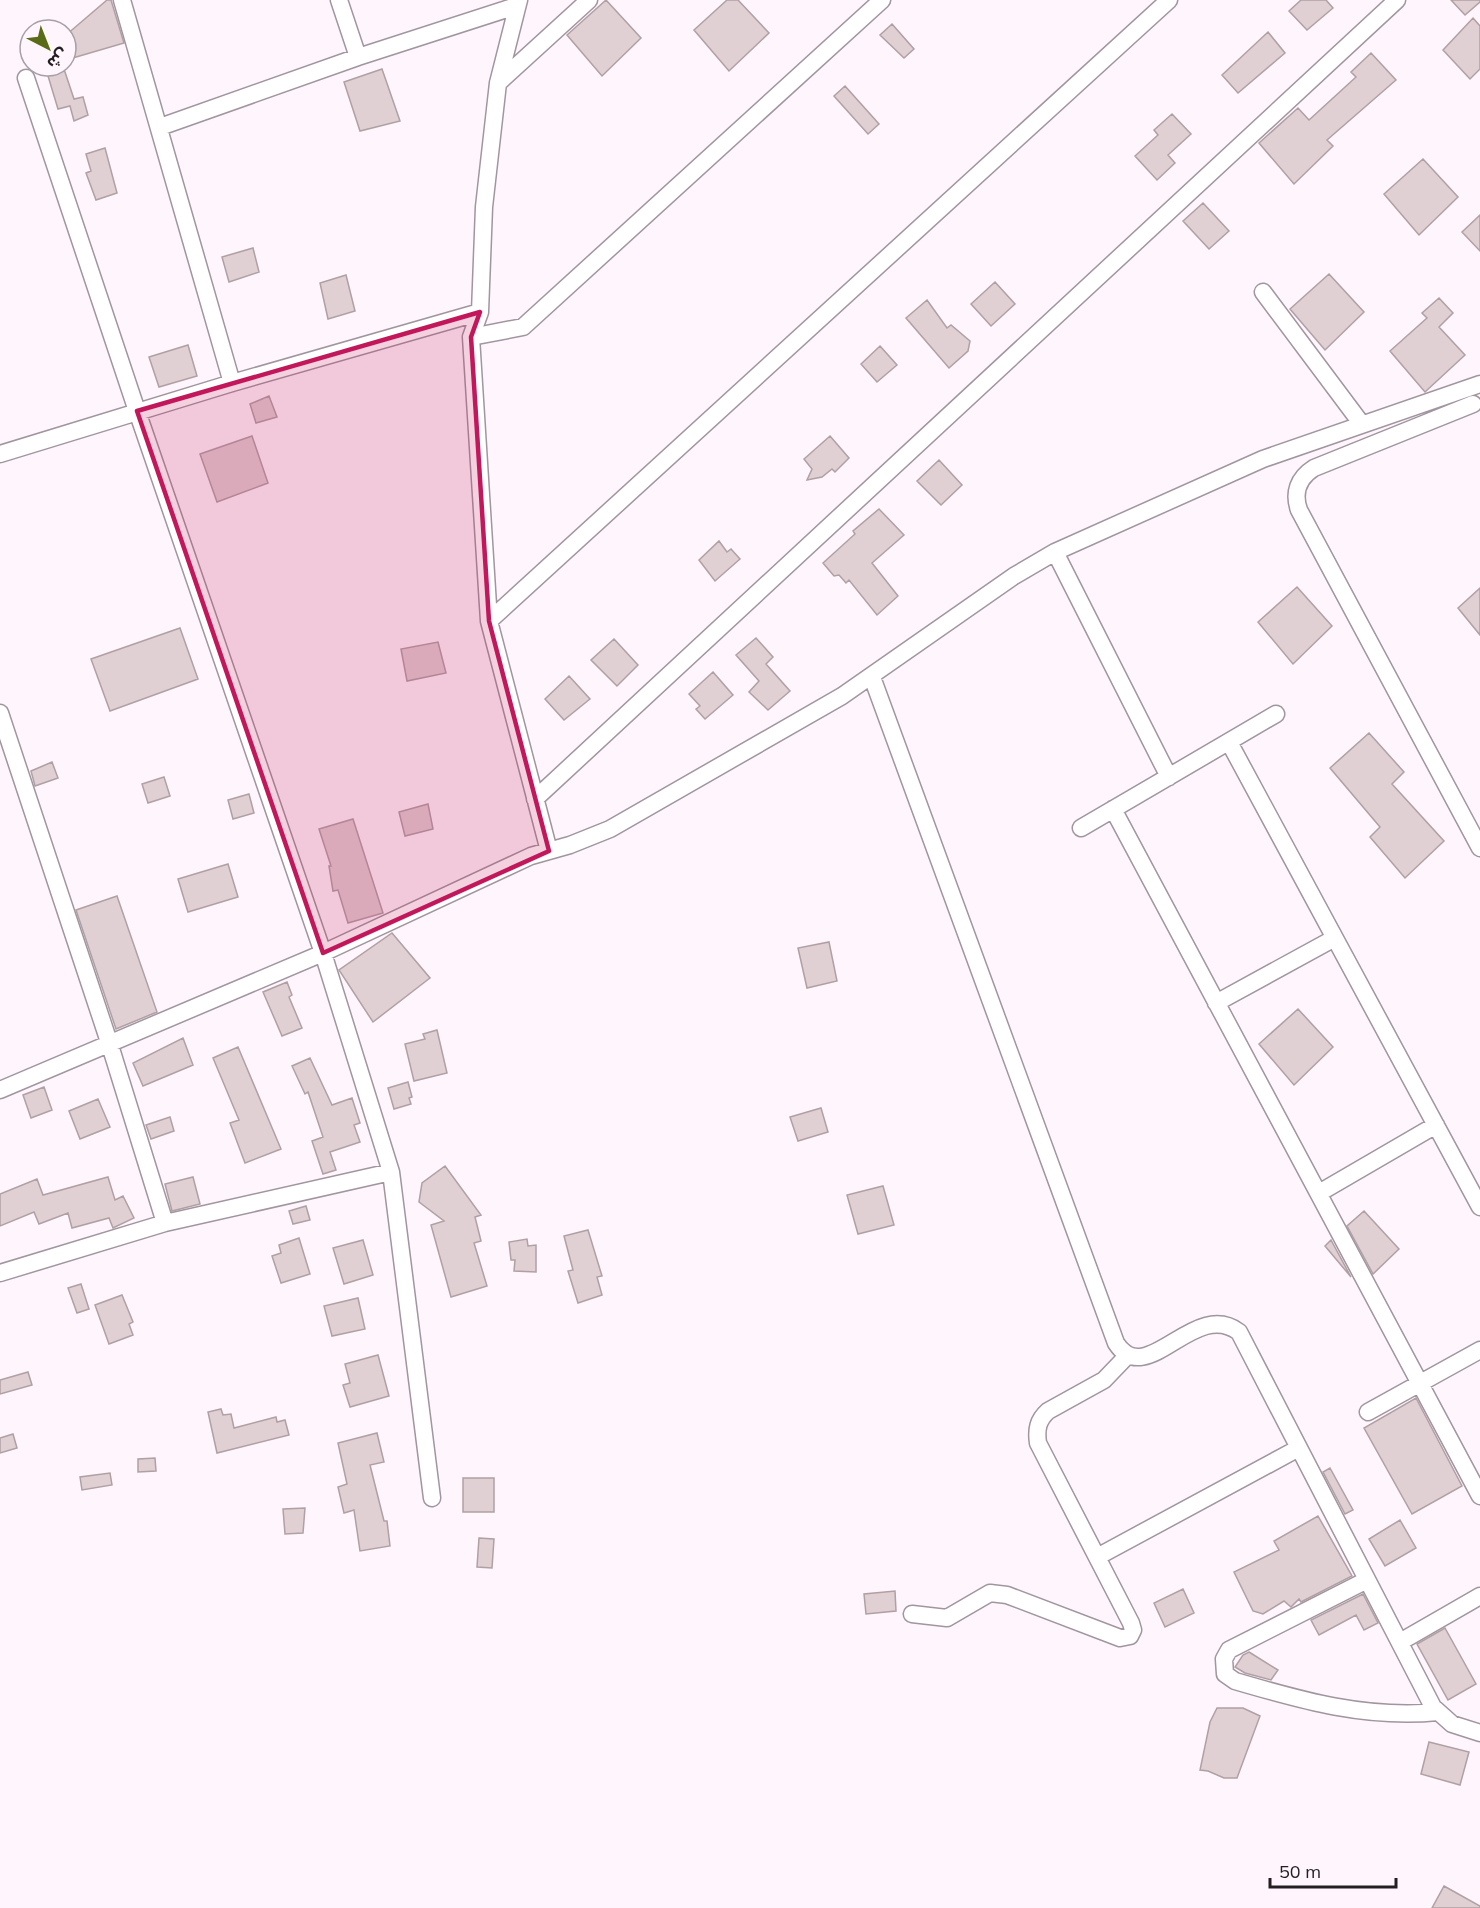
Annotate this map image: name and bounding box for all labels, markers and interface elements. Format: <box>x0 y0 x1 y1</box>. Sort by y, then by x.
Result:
north arrow <box>18 18 78 78</box>
text: ش <box>43 44 73 74</box>
scale bar <box>1270 1851 1396 1889</box>
text: 50 m <box>1279 1860 1321 1883</box>

